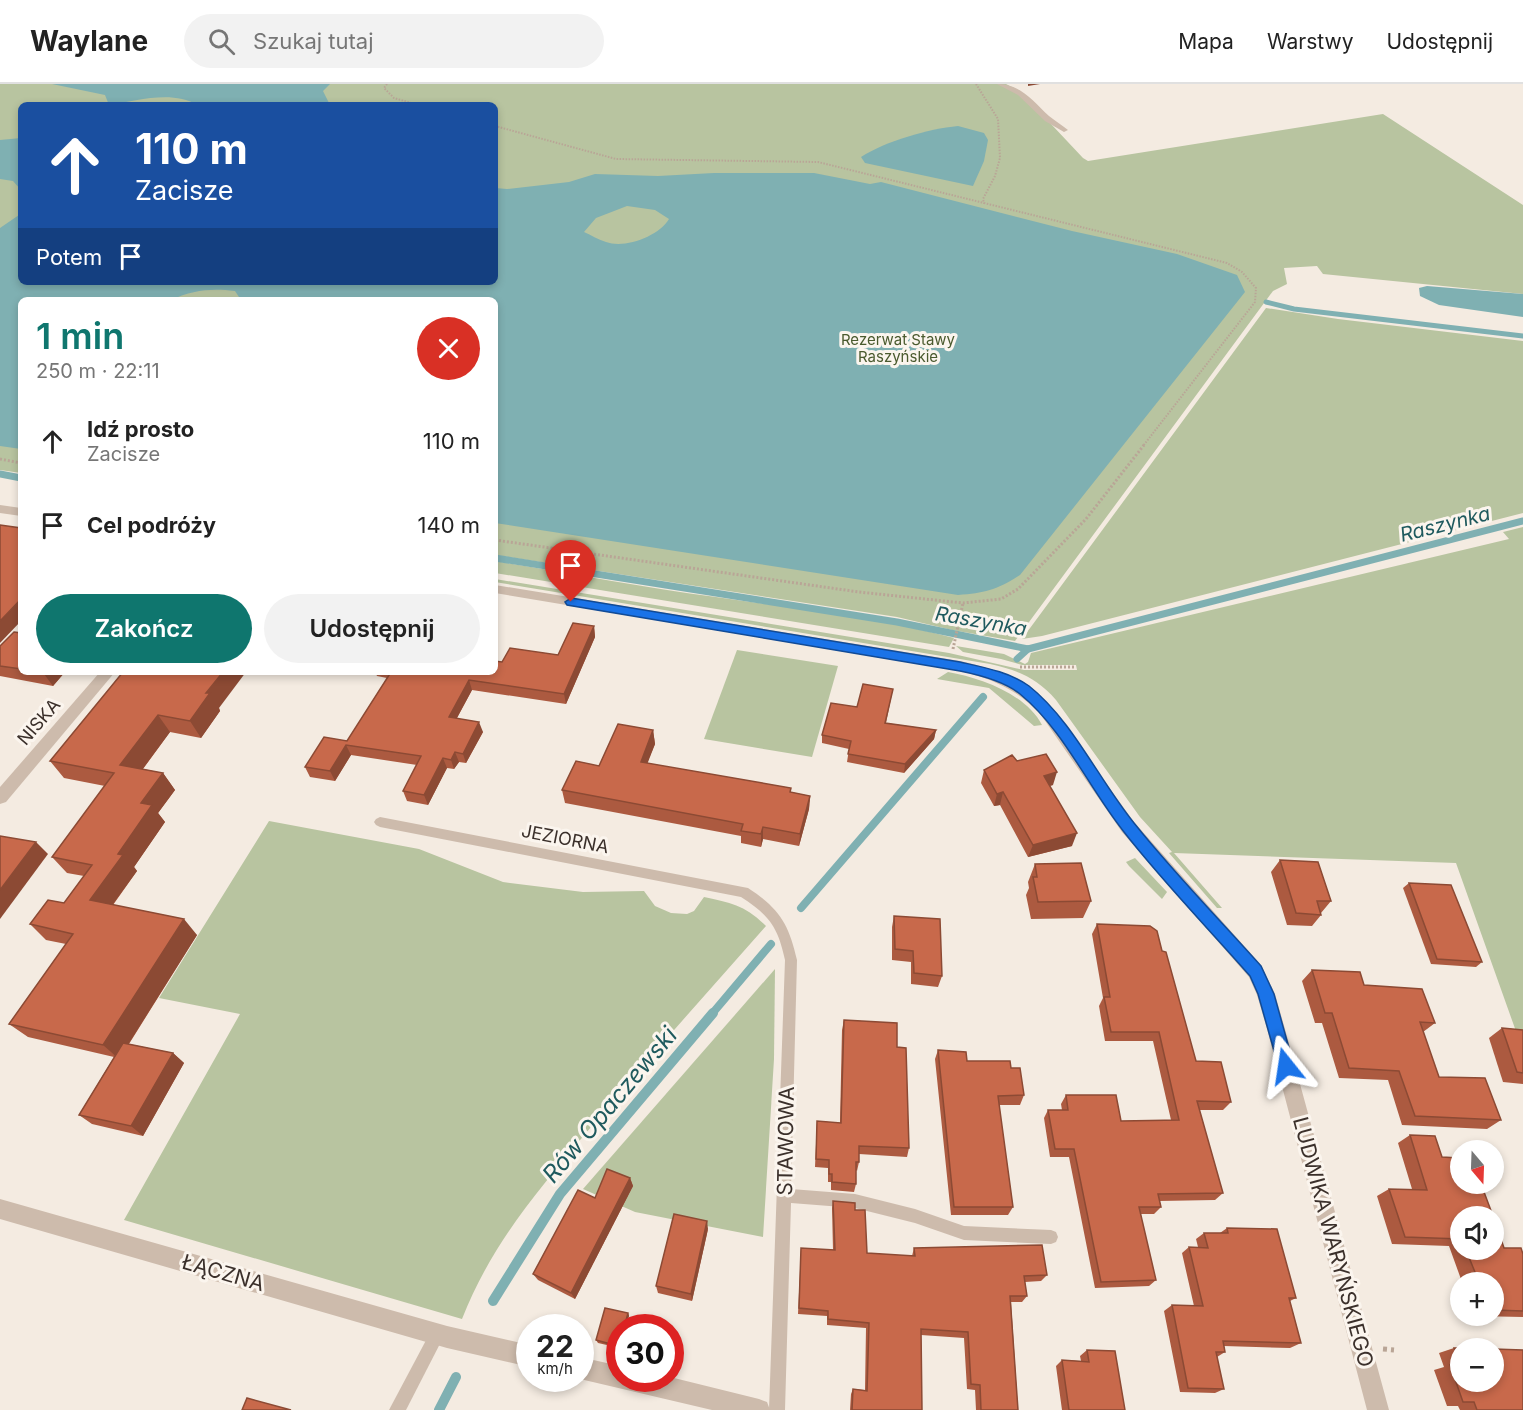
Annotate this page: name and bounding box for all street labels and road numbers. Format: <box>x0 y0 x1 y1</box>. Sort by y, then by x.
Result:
street label: NISKA <box>13 694 64 749</box>
street label: JEZIORNA <box>520 820 611 857</box>
street label: STAWOWA <box>772 1086 799 1196</box>
street label: LUDWIKA WARYŃSKIEGO <box>1288 1114 1380 1370</box>
street label: ŁĄCZNA <box>179 1249 267 1296</box>

